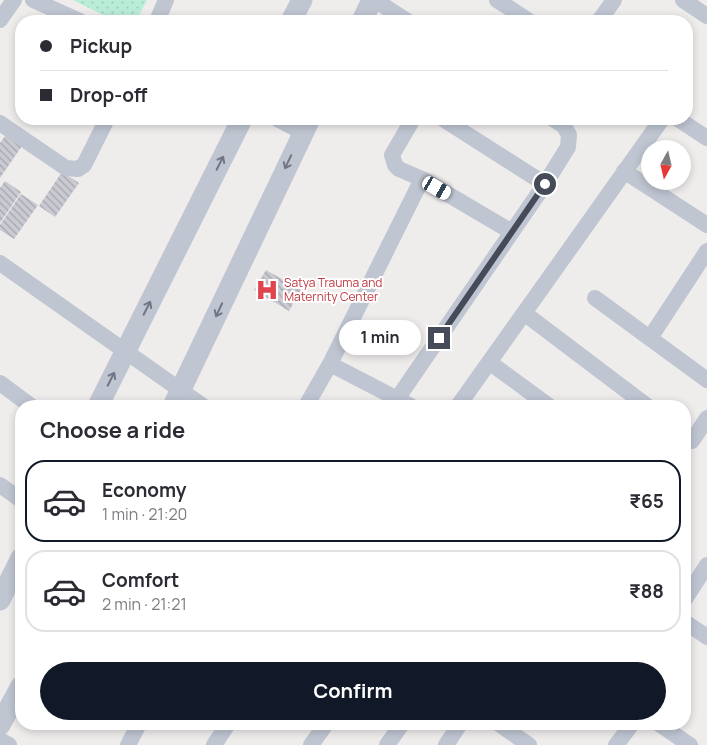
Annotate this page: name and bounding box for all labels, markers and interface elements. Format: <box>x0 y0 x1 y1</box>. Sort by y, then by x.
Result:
text: Pickup <box>70 33 132 59</box>
text: Drop-off <box>70 82 147 108</box>
north arrow <box>641 140 691 190</box>
map controls <box>641 140 691 190</box>
one-way arrow <box>283 155 293 170</box>
one-way arrow <box>216 156 225 171</box>
route start <box>534 173 556 195</box>
car <box>420 174 453 202</box>
place label: Satya Trauma and Maternity Center <box>284 274 382 305</box>
hospital icon: Satya Trauma and Maternity Center <box>254 277 280 303</box>
one-way arrow <box>143 301 152 316</box>
one-way arrow <box>214 302 223 317</box>
callout: 1 min <box>339 320 422 356</box>
text: 1 min <box>360 326 400 348</box>
route end <box>428 327 450 349</box>
one-way arrow <box>107 372 116 387</box>
text: Choose a ride <box>40 415 185 445</box>
text: Economy <box>102 477 186 503</box>
icon: car <box>42 479 87 524</box>
text: ₹65 <box>629 488 664 514</box>
text: 1 min · 21:20 <box>102 503 187 525</box>
text: Comfort <box>102 567 179 593</box>
icon: car <box>42 569 87 614</box>
text: ₹88 <box>629 578 664 604</box>
text: 2 min · 21:21 <box>102 593 187 615</box>
button: Confirm <box>40 662 666 720</box>

